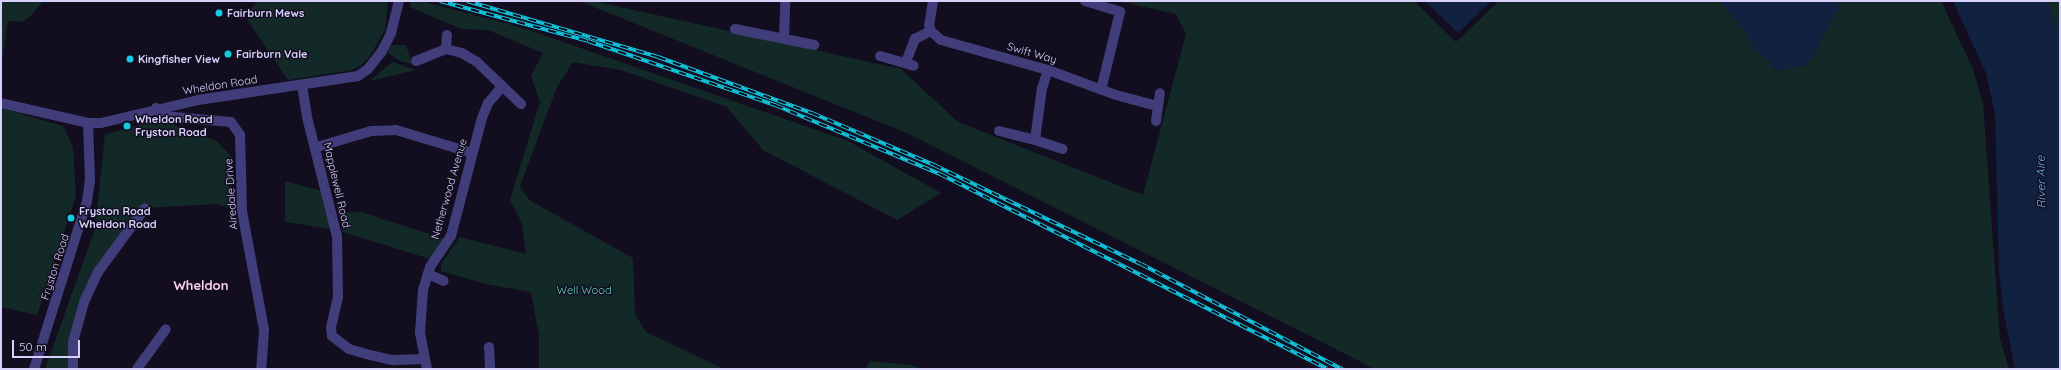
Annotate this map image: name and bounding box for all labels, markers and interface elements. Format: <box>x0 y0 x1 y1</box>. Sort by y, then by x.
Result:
place label: Fairburn Mews <box>227 6 304 20</box>
marker: Fairburn Mews <box>214 8 224 18</box>
street label: Swift Way <box>1006 40 1058 66</box>
place label: Fairburn Vale <box>236 47 308 61</box>
marker: Fairburn Vale <box>223 49 233 59</box>
place label: Kingfisher View <box>138 52 220 66</box>
marker: Kingfisher View <box>125 54 135 64</box>
street label: Wheldon Road <box>182 73 258 97</box>
place label: Wheldon Road Fryston Road <box>135 113 213 139</box>
marker: Wheldon Road Fryston Road <box>122 121 132 131</box>
street label: Netherwood Avenue <box>428 137 470 241</box>
street label: Mapplewell Road <box>321 141 353 229</box>
water label: River Aire <box>2033 155 2049 209</box>
street label: Airedale Drive <box>222 158 240 230</box>
place label: Fryston Road Wheldon Road <box>79 205 157 231</box>
marker: Fryston Road Wheldon Road <box>66 213 76 223</box>
street label: Fryston Road <box>38 232 72 302</box>
district label: Wheldon <box>174 277 228 293</box>
park label: Well Wood <box>556 283 612 297</box>
scale bar <box>14 332 82 358</box>
text: 50 m <box>19 339 47 354</box>

